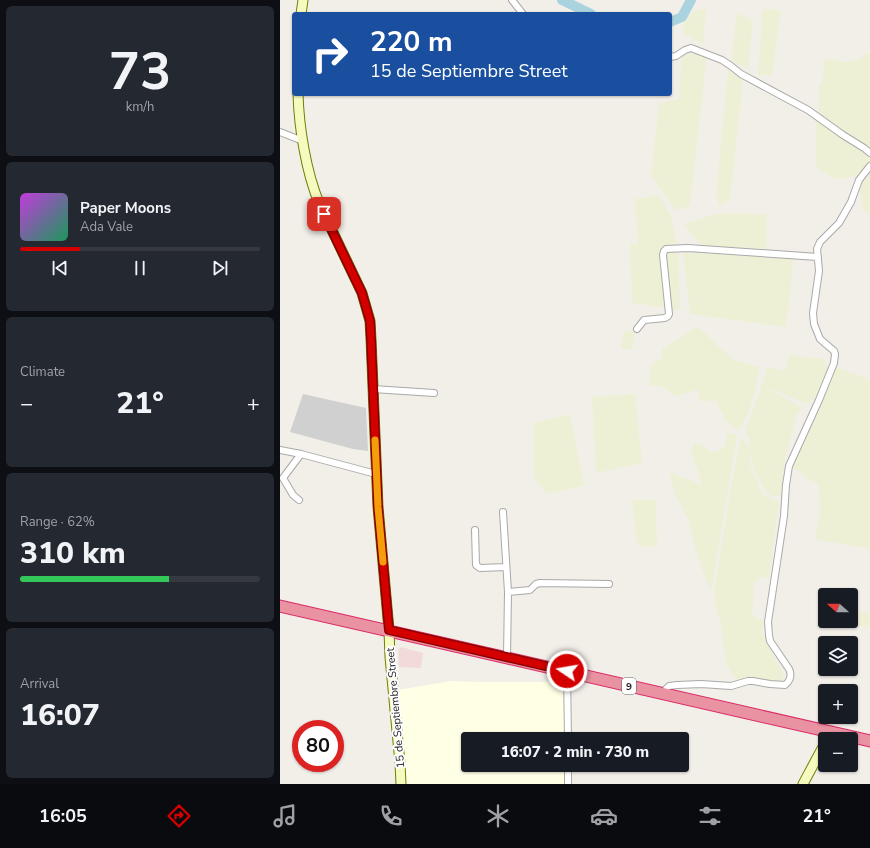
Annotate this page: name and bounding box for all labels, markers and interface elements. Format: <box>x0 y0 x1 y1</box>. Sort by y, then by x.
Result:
text: 220 m <box>370 23 453 61</box>
icon: right <box>304 28 356 80</box>
text: 73 <box>109 36 171 107</box>
text: 15 de Septiembre Street <box>370 59 568 83</box>
text: km/h <box>126 98 154 116</box>
pin <box>307 197 341 231</box>
text: Paper Moons <box>80 198 171 218</box>
icon: arrive <box>313 203 335 225</box>
text: Ada Vale <box>80 218 133 236</box>
icon: previous <box>49 257 71 279</box>
icon: pause <box>129 257 151 279</box>
icon: next <box>209 257 231 279</box>
text: Climate <box>20 363 65 381</box>
text: 21° <box>116 383 164 424</box>
text: − <box>20 389 33 419</box>
text: + <box>247 389 260 419</box>
text: Range · 62% <box>20 513 95 531</box>
text: 310 km <box>20 533 126 574</box>
north arrow <box>818 588 858 628</box>
map controls <box>818 588 858 772</box>
button: layers <box>818 636 858 676</box>
street label: 15 de Septiembre Street <box>383 647 408 769</box>
position arrow <box>546 650 588 692</box>
text: Arrival <box>20 675 59 693</box>
road number: 9 <box>622 678 636 694</box>
button: + <box>818 684 858 724</box>
text: 16:07 <box>20 695 100 736</box>
speed limit sign: 80 <box>292 720 344 772</box>
button: − <box>818 732 858 772</box>
text: 16:07 · 2 min · 730 m <box>501 742 649 762</box>
icon: directions <box>165 802 193 830</box>
icon: music <box>271 802 299 830</box>
icon: phone <box>377 802 405 830</box>
icon: climate <box>484 802 512 830</box>
icon: car <box>590 802 618 830</box>
icon: filters <box>696 802 724 830</box>
text: 16:05 <box>39 804 87 828</box>
text: 21° <box>802 804 831 828</box>

